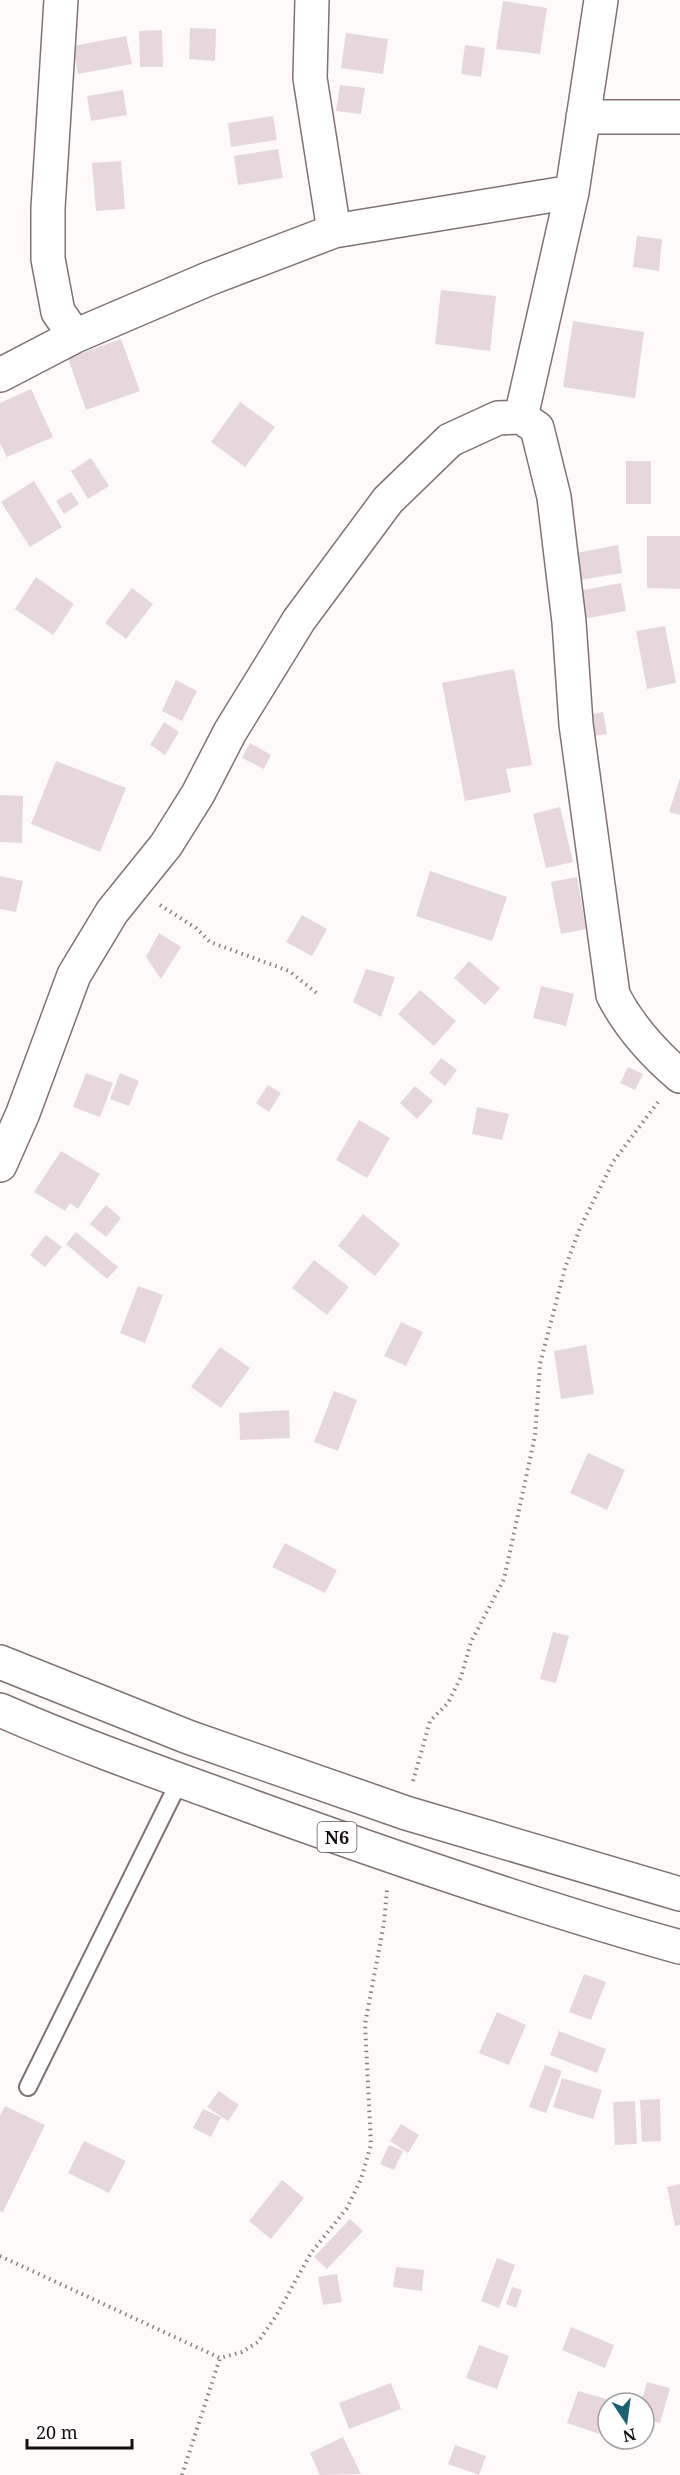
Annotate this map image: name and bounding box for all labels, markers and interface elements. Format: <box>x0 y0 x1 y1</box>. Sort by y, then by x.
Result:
road number: N6 <box>318 1822 356 1852</box>
north arrow <box>596 2391 656 2451</box>
scale bar <box>27 2412 132 2450</box>
text: 20 m <box>36 2420 78 2444</box>
text: N <box>620 2423 638 2448</box>

